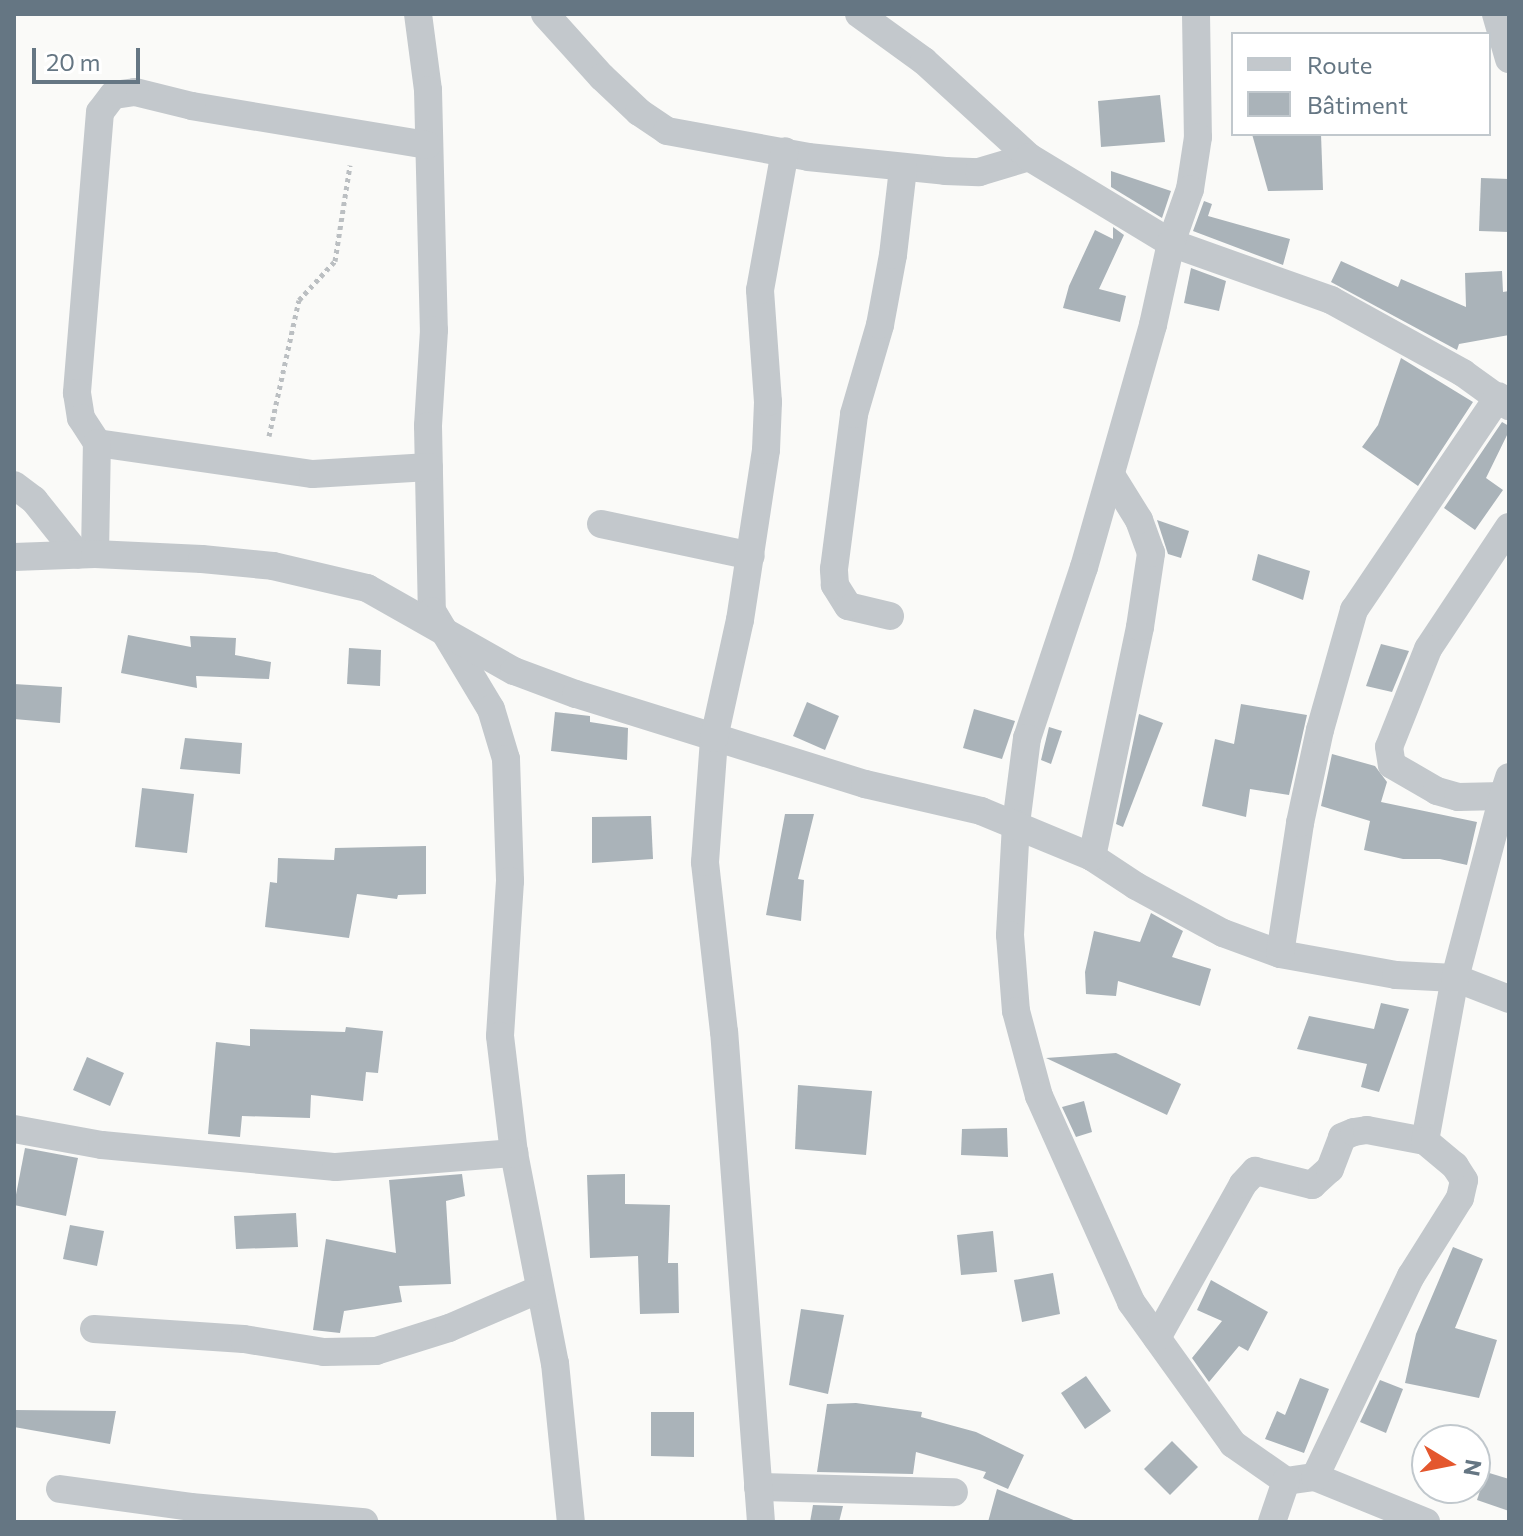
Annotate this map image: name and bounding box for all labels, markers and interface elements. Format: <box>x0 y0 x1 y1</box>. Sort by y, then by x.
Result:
scale bar <box>36 32 144 82</box>
legend <box>1231 32 1491 136</box>
text: 20 m <box>46 47 100 76</box>
text: Route <box>1307 50 1372 79</box>
text: Bâtiment <box>1307 90 1408 119</box>
north arrow <box>1411 1424 1491 1504</box>
text: N <box>1458 1457 1488 1478</box>

